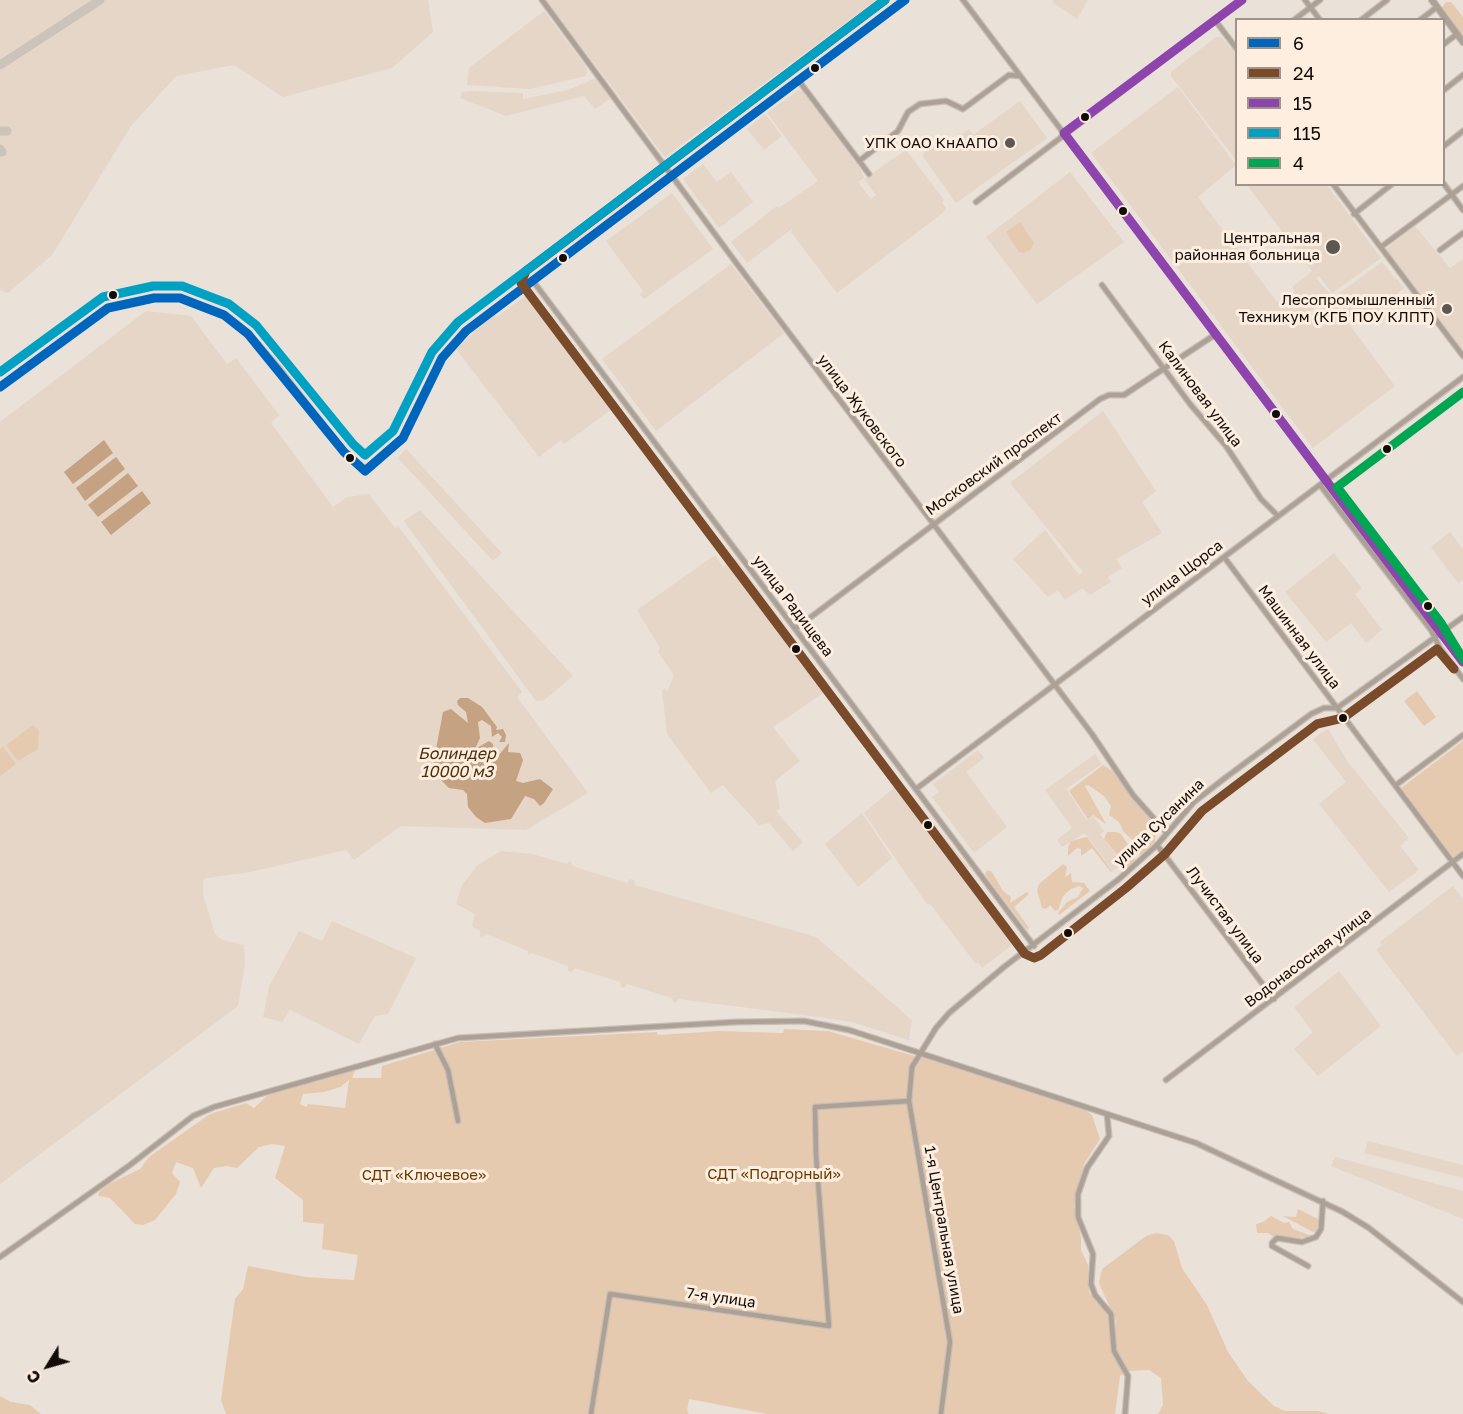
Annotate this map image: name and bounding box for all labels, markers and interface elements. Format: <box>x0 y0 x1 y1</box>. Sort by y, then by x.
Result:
legend <box>1235 18 1445 186</box>
text: 6 <box>1293 32 1304 54</box>
unlabelled marker <box>809 62 821 74</box>
text: 24 <box>1293 62 1314 84</box>
text: 15 <box>1293 92 1312 114</box>
unlabelled marker <box>1079 111 1091 123</box>
text: 115 <box>1293 122 1321 144</box>
place label: УПК ОАО КнААПО <box>865 134 998 152</box>
marker: УПК ОАО КнААПО <box>1003 136 1017 150</box>
text: 4 <box>1293 152 1304 174</box>
unlabelled marker <box>1117 205 1129 217</box>
place label: Центральная районная больница <box>1174 229 1320 264</box>
marker: Центральная районная больница <box>1324 238 1342 256</box>
unlabelled marker <box>557 252 569 264</box>
unlabelled marker <box>107 289 119 301</box>
place label: Лесопромышленный Техникум (КГБ ПОУ КЛПТ) <box>1239 291 1435 326</box>
marker: Лесопромышленный Техникум (КГБ ПОУ КЛПТ) <box>1440 302 1454 316</box>
street label: Калиновая улица <box>1154 337 1246 451</box>
street label: улица Жуковского <box>814 351 910 471</box>
unlabelled marker <box>1270 408 1282 420</box>
street label: Московский проспект <box>922 409 1066 519</box>
unlabelled marker <box>1381 443 1393 455</box>
unlabelled marker <box>344 452 356 464</box>
street label: улица Щорса <box>1138 537 1226 609</box>
street label: улица Радищева <box>749 552 837 660</box>
street label: Машинная улица <box>1254 581 1344 693</box>
unlabelled marker <box>1422 600 1434 612</box>
unlabelled marker <box>790 643 802 655</box>
unlabelled marker <box>1337 712 1349 724</box>
water label: Болиндер 10000 м3 <box>418 744 496 782</box>
street label: улица Сусанина <box>1110 775 1208 871</box>
unlabelled marker <box>922 819 934 831</box>
street label: Лучистая улица <box>1183 863 1267 967</box>
street label: Водонасосная улица <box>1241 905 1375 1011</box>
unlabelled marker <box>1062 927 1074 939</box>
street label: 1-я Центральная улица <box>920 1145 968 1315</box>
park label: СДТ «Подгорный» <box>707 1165 841 1183</box>
park label: СДТ «Ключевое» <box>362 1166 486 1184</box>
street label: 7-я улица <box>685 1284 757 1312</box>
north arrow <box>18 1336 78 1396</box>
text: С <box>22 1366 45 1387</box>

